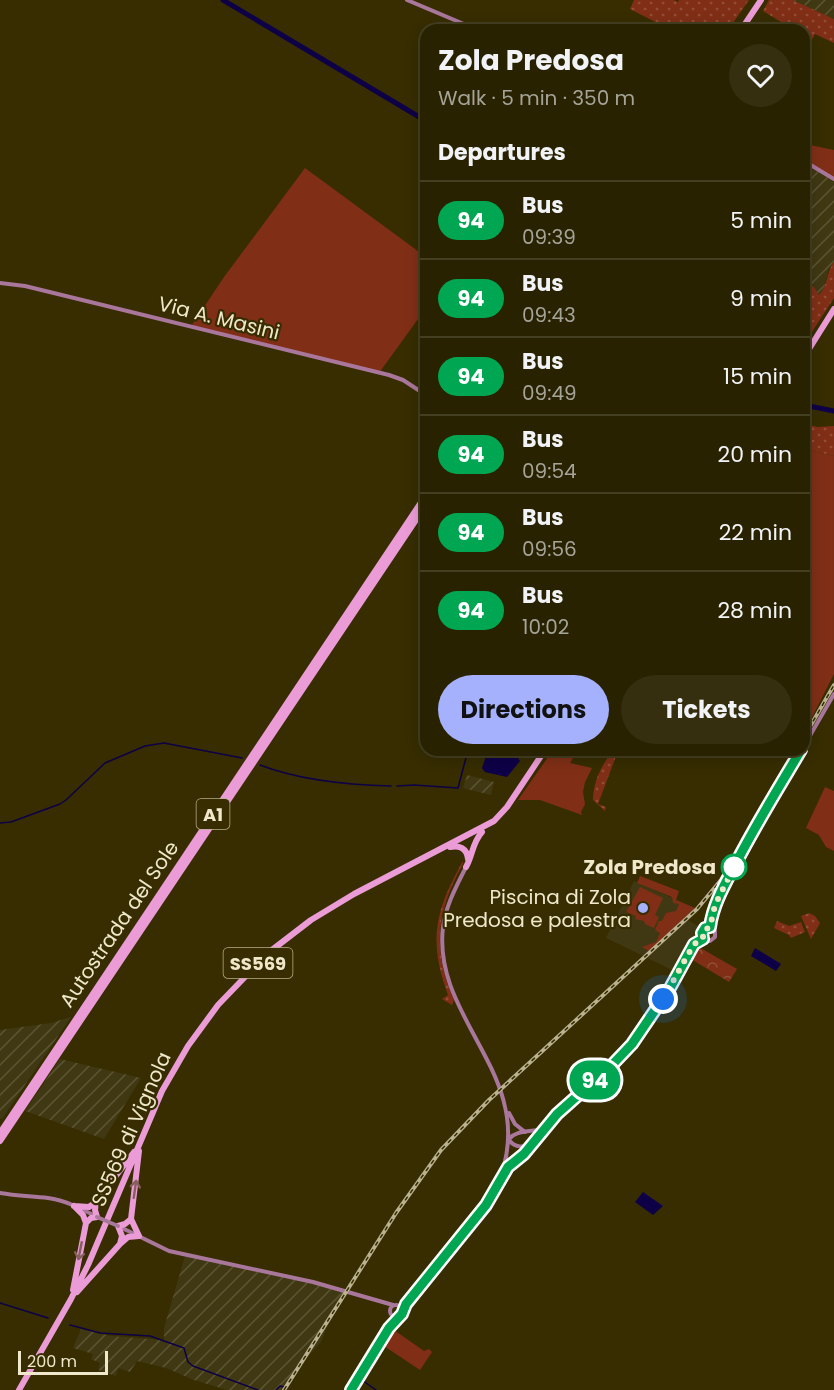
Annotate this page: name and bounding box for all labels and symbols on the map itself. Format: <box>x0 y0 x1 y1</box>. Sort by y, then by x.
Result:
street label: Via A. Masini <box>155 289 283 347</box>
road number: A1 <box>196 799 230 829</box>
street label: Autostrada del Sole <box>53 835 185 1013</box>
place label: Zola Predosa <box>583 853 716 881</box>
marker: Zola Predosa <box>721 854 747 880</box>
place label: Piscina di Zola Predosa e palestra <box>443 883 631 934</box>
marker: Piscina di Zola Predosa e palestra <box>636 901 650 915</box>
road number: SS569 <box>224 948 292 978</box>
your location <box>648 984 678 1014</box>
street label: SS569 di Vignola <box>84 1047 178 1211</box>
line badge: 94 <box>568 1060 622 1100</box>
one-way arrow <box>130 1180 141 1200</box>
one-way arrow <box>74 1240 85 1260</box>
scale bar <box>18 1348 108 1376</box>

